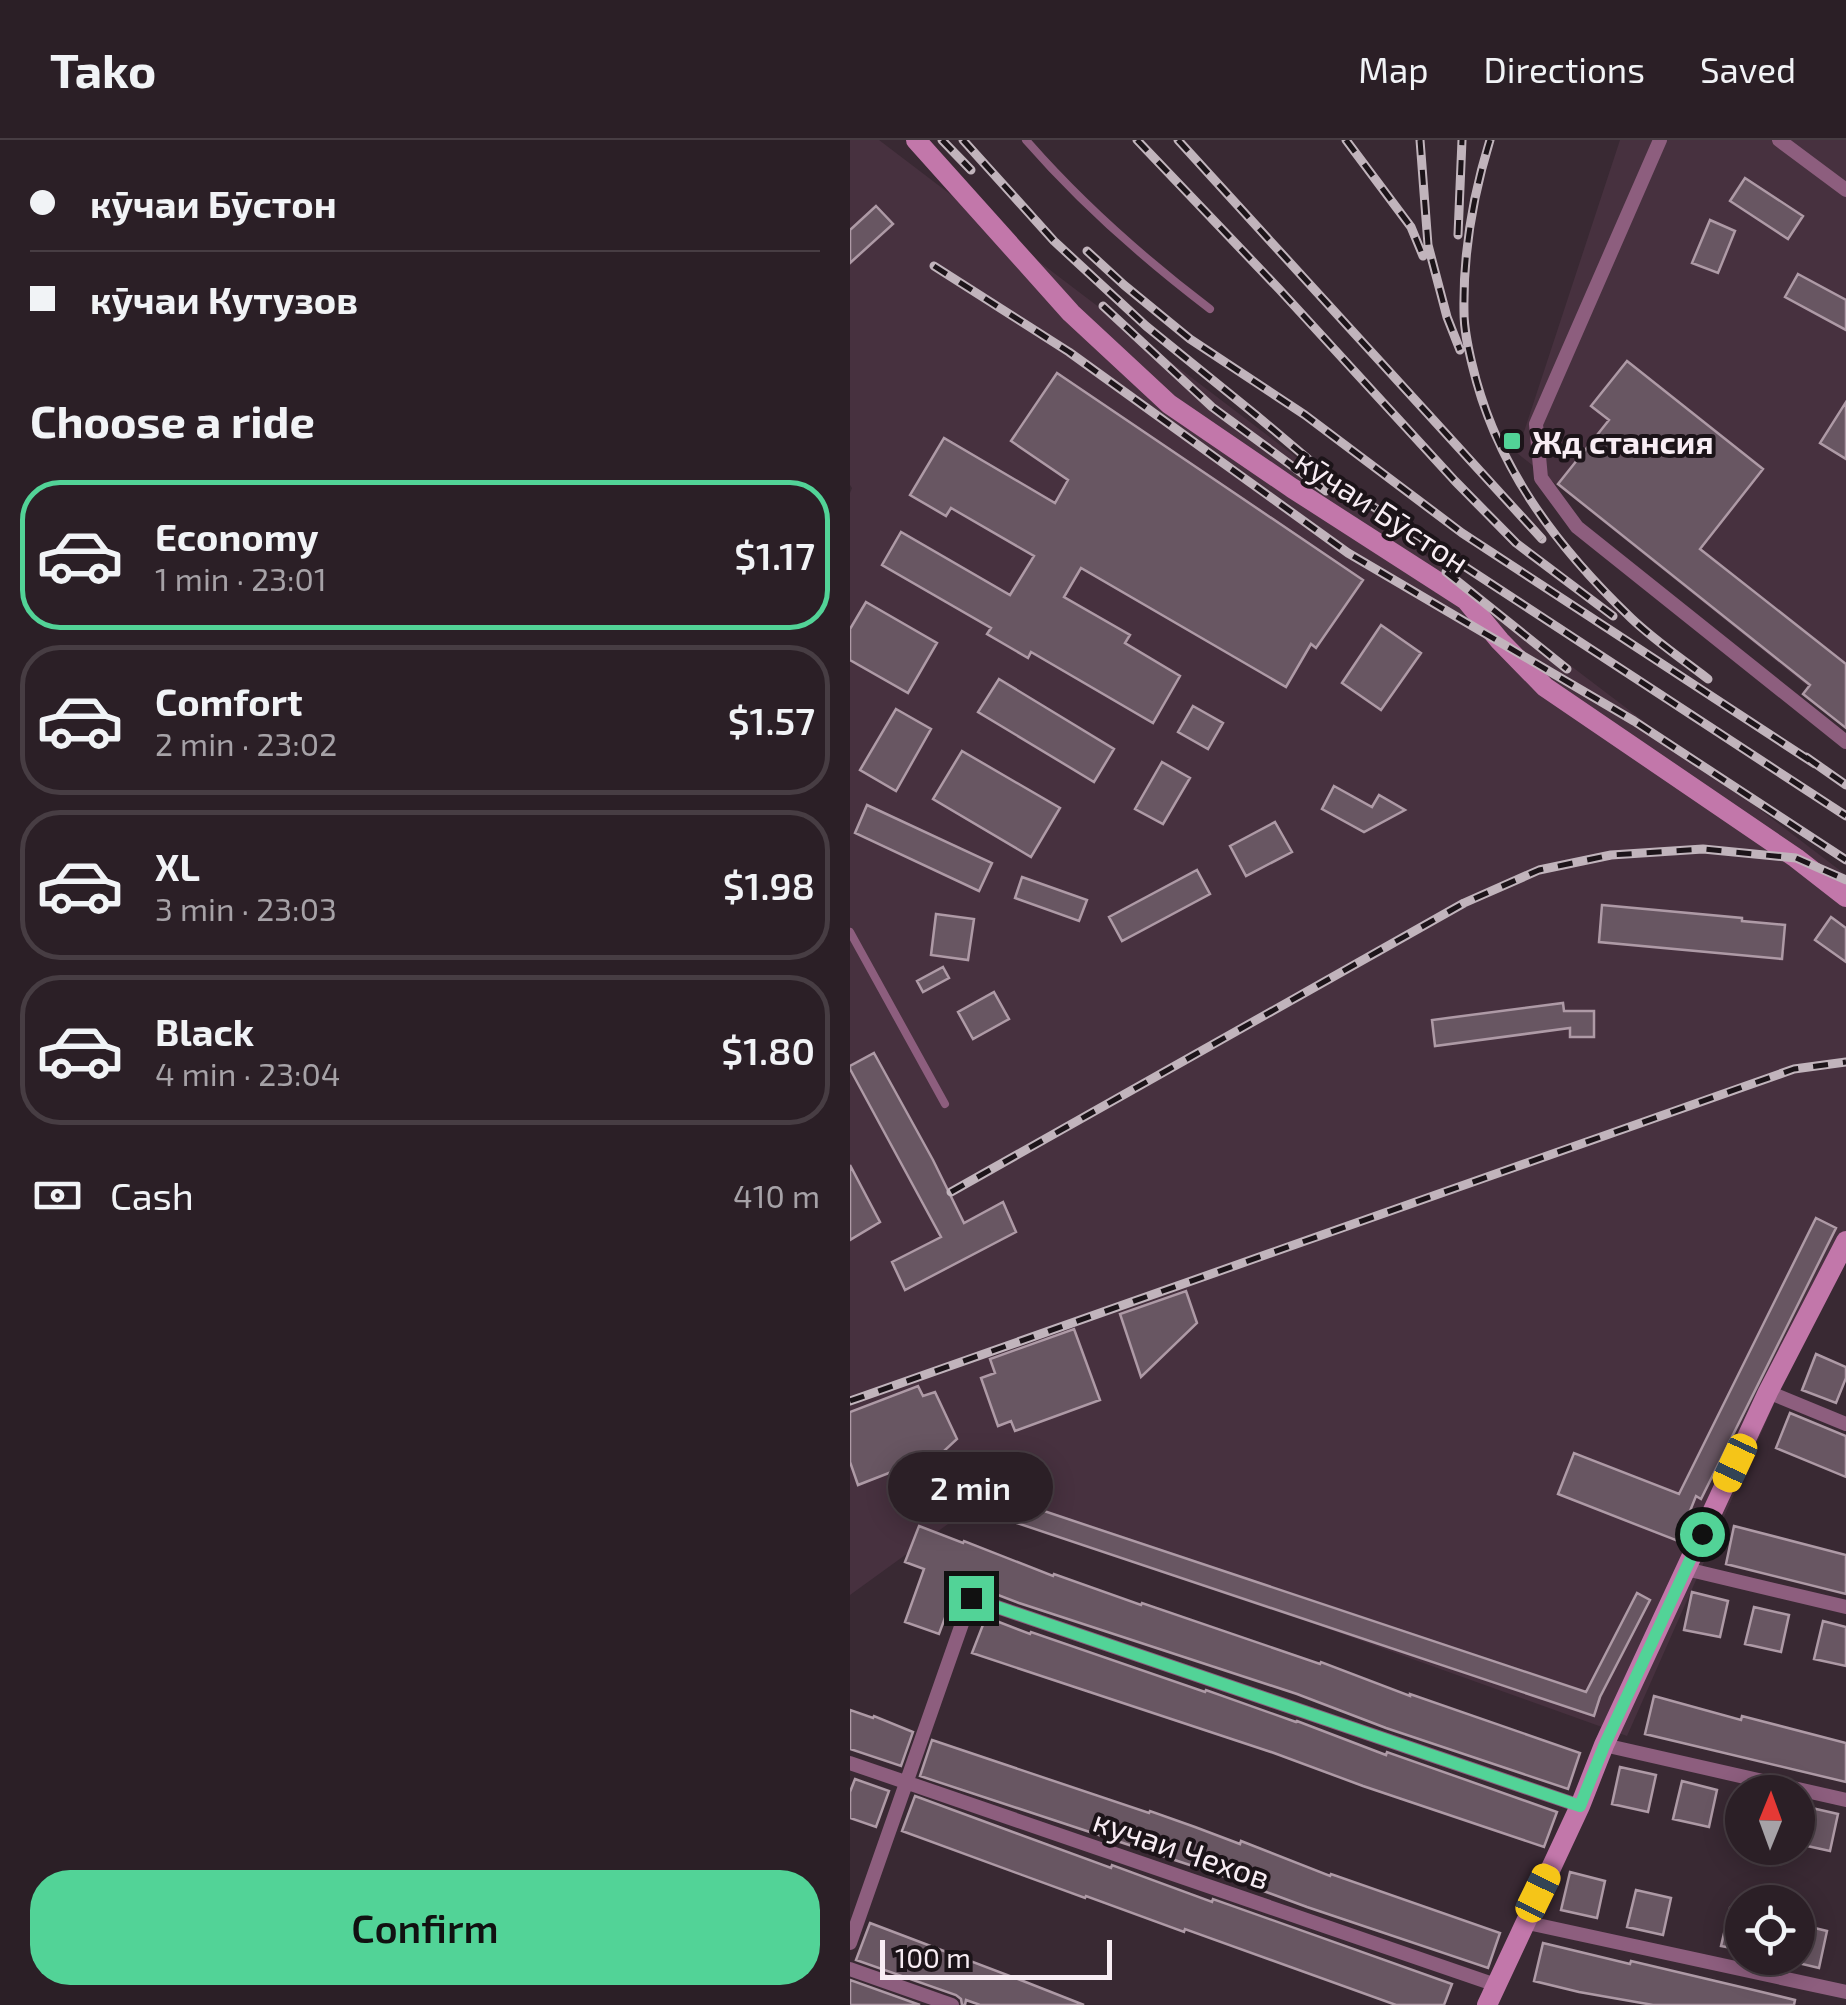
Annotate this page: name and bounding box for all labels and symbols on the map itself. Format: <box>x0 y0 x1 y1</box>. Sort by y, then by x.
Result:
place label: Жд стансия <box>1532 422 1713 460</box>
marker: Жд стансия <box>1501 430 1523 452</box>
street label: кӯчаи Бӯстон <box>1289 440 1477 581</box>
car <box>1709 1429 1761 1497</box>
callout: 2 min <box>888 1453 1054 1523</box>
route start <box>1680 1512 1725 1557</box>
route end <box>949 1576 994 1621</box>
north arrow <box>1725 1775 1815 1865</box>
street label: кучаи Чехов <box>1088 1800 1275 1897</box>
car <box>1511 1859 1565 1927</box>
scale bar <box>880 1935 1112 1980</box>

